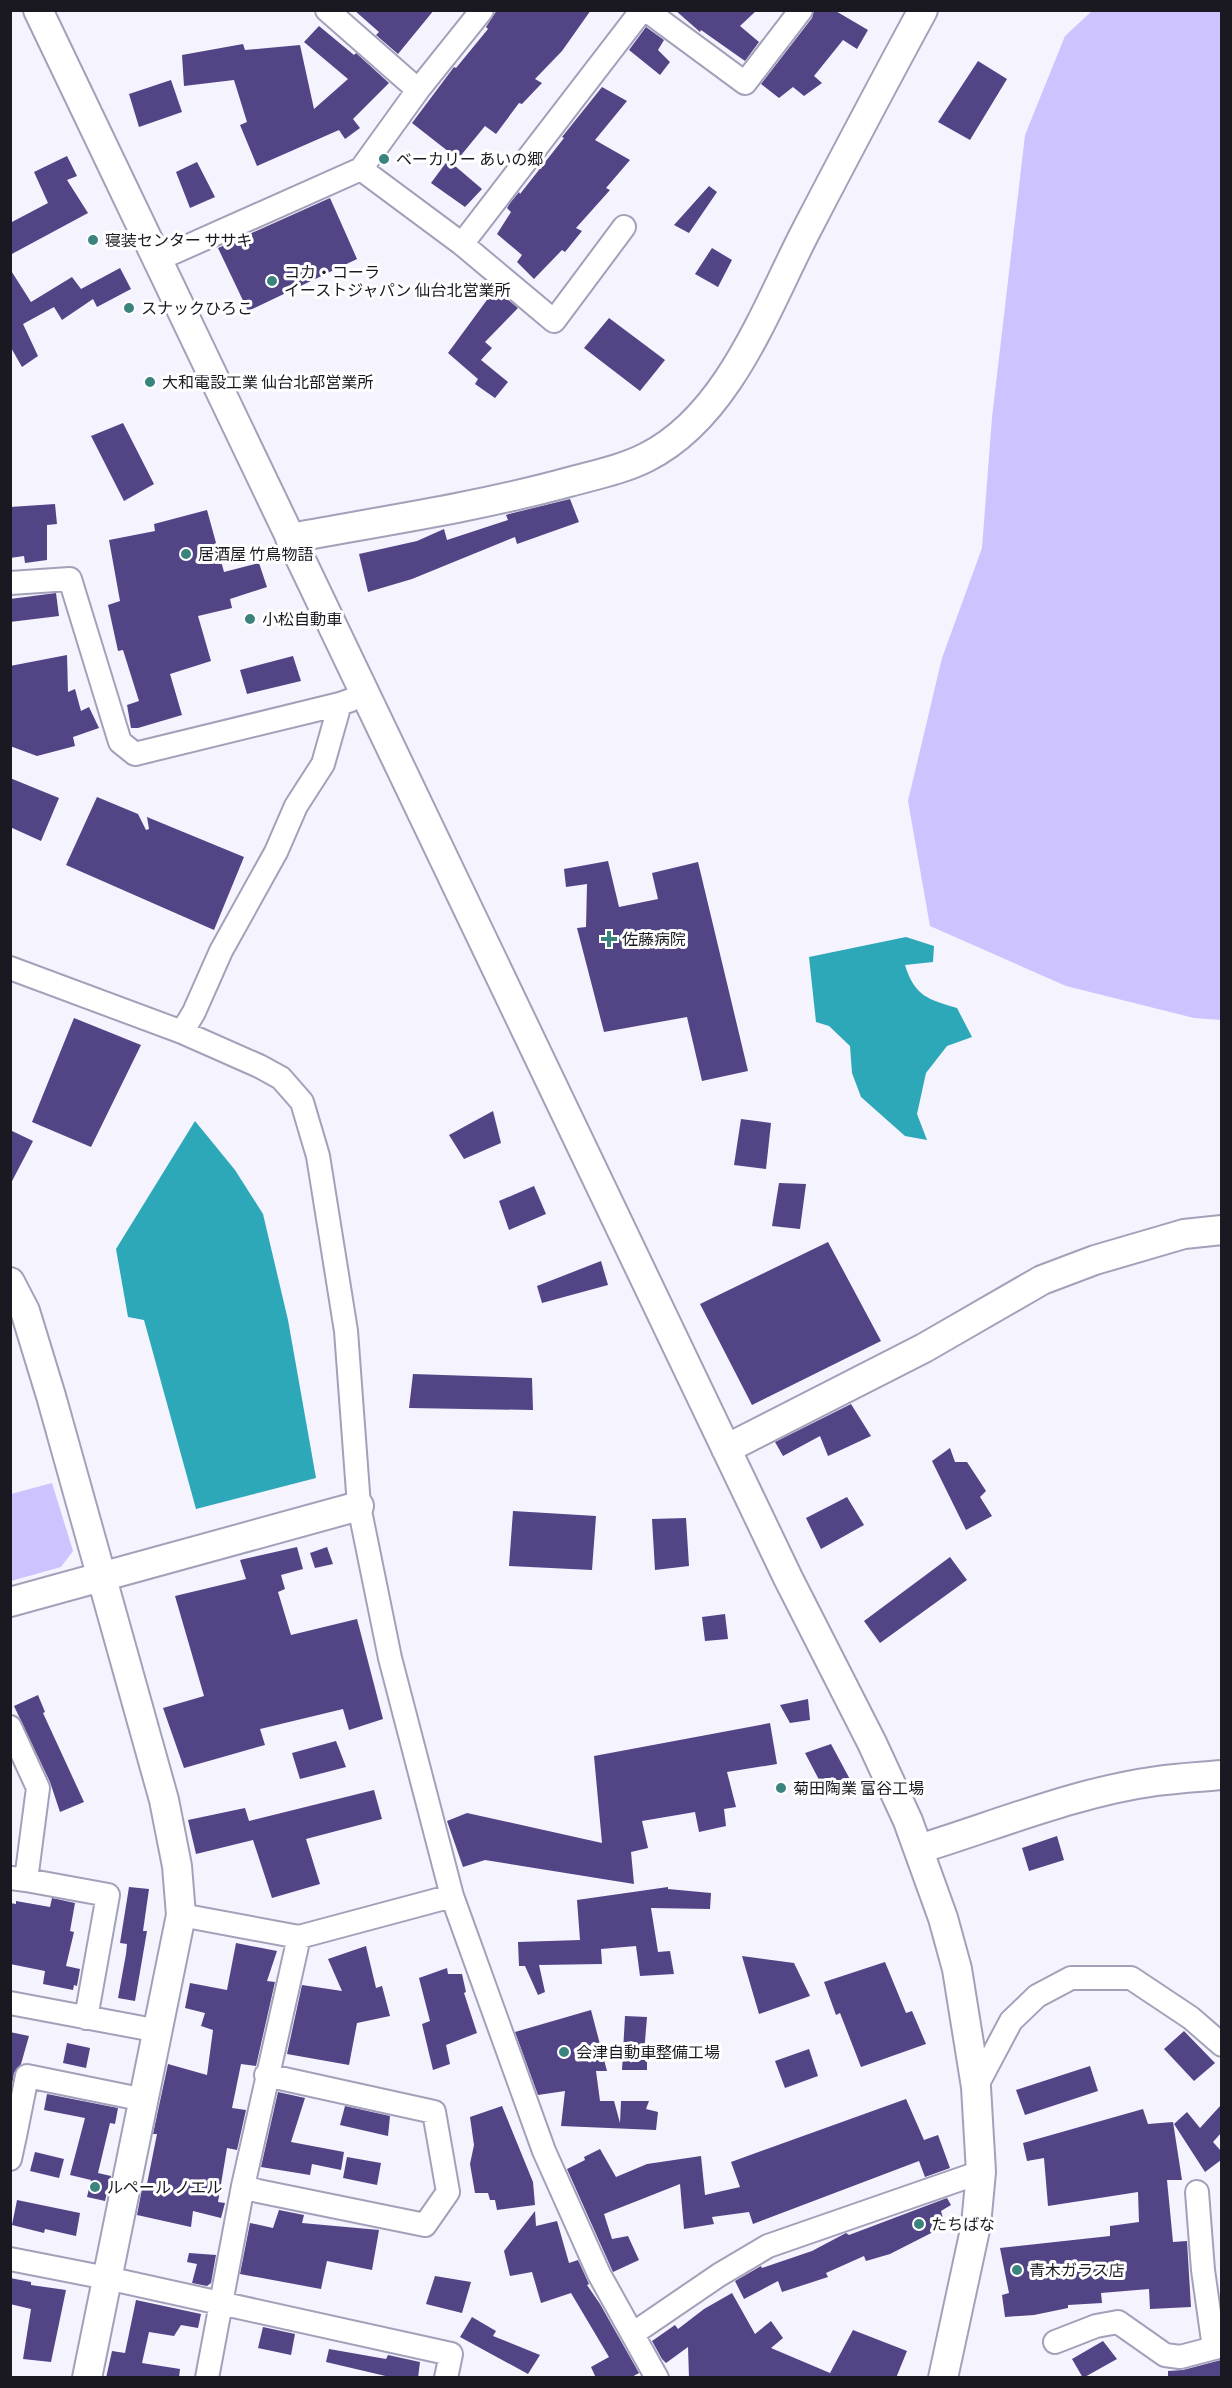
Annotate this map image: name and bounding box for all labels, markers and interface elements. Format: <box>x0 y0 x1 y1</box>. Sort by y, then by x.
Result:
place label: ベーカリー あいの郷 <box>396 148 543 170</box>
marker: ベーカリー あいの郷 <box>377 152 391 166</box>
place label: 寝装センター ササキ <box>105 229 252 251</box>
marker: 寝装センター ササキ <box>86 233 100 247</box>
place label: コカ・コーラ イーストジャパン 仙台北営業所 <box>284 261 510 301</box>
marker: コカ・コーラ イーストジャパン 仙台北営業所 <box>265 274 279 288</box>
place label: スナックひろこ <box>141 297 253 319</box>
marker: スナックひろこ <box>122 301 136 315</box>
place label: 大和電設工業 仙台北部営業所 <box>162 371 373 393</box>
marker: 大和電設工業 仙台北部営業所 <box>143 375 157 389</box>
place label: 居酒屋 竹鳥物語 <box>198 543 313 565</box>
marker: 居酒屋 竹鳥物語 <box>179 547 193 561</box>
place label: 小松自動車 <box>262 608 342 630</box>
marker: 小松自動車 <box>243 612 257 626</box>
place label: 佐藤病院 <box>622 928 686 950</box>
marker: 佐藤病院 <box>600 930 618 948</box>
place label: 菊田陶業 富谷工場 <box>793 1777 924 1799</box>
marker: 菊田陶業 富谷工場 <box>774 1781 788 1795</box>
place label: 会津自動車整備工場 <box>576 2041 720 2063</box>
marker: 会津自動車整備工場 <box>557 2045 571 2059</box>
place label: ルペール ノエル <box>107 2176 222 2198</box>
marker: ルペール ノエル <box>88 2180 102 2194</box>
place label: たちばな <box>931 2213 995 2235</box>
marker: たちばな <box>912 2217 926 2231</box>
place label: 青木ガラス店 <box>1029 2259 1125 2281</box>
marker: 青木ガラス店 <box>1010 2263 1024 2277</box>

